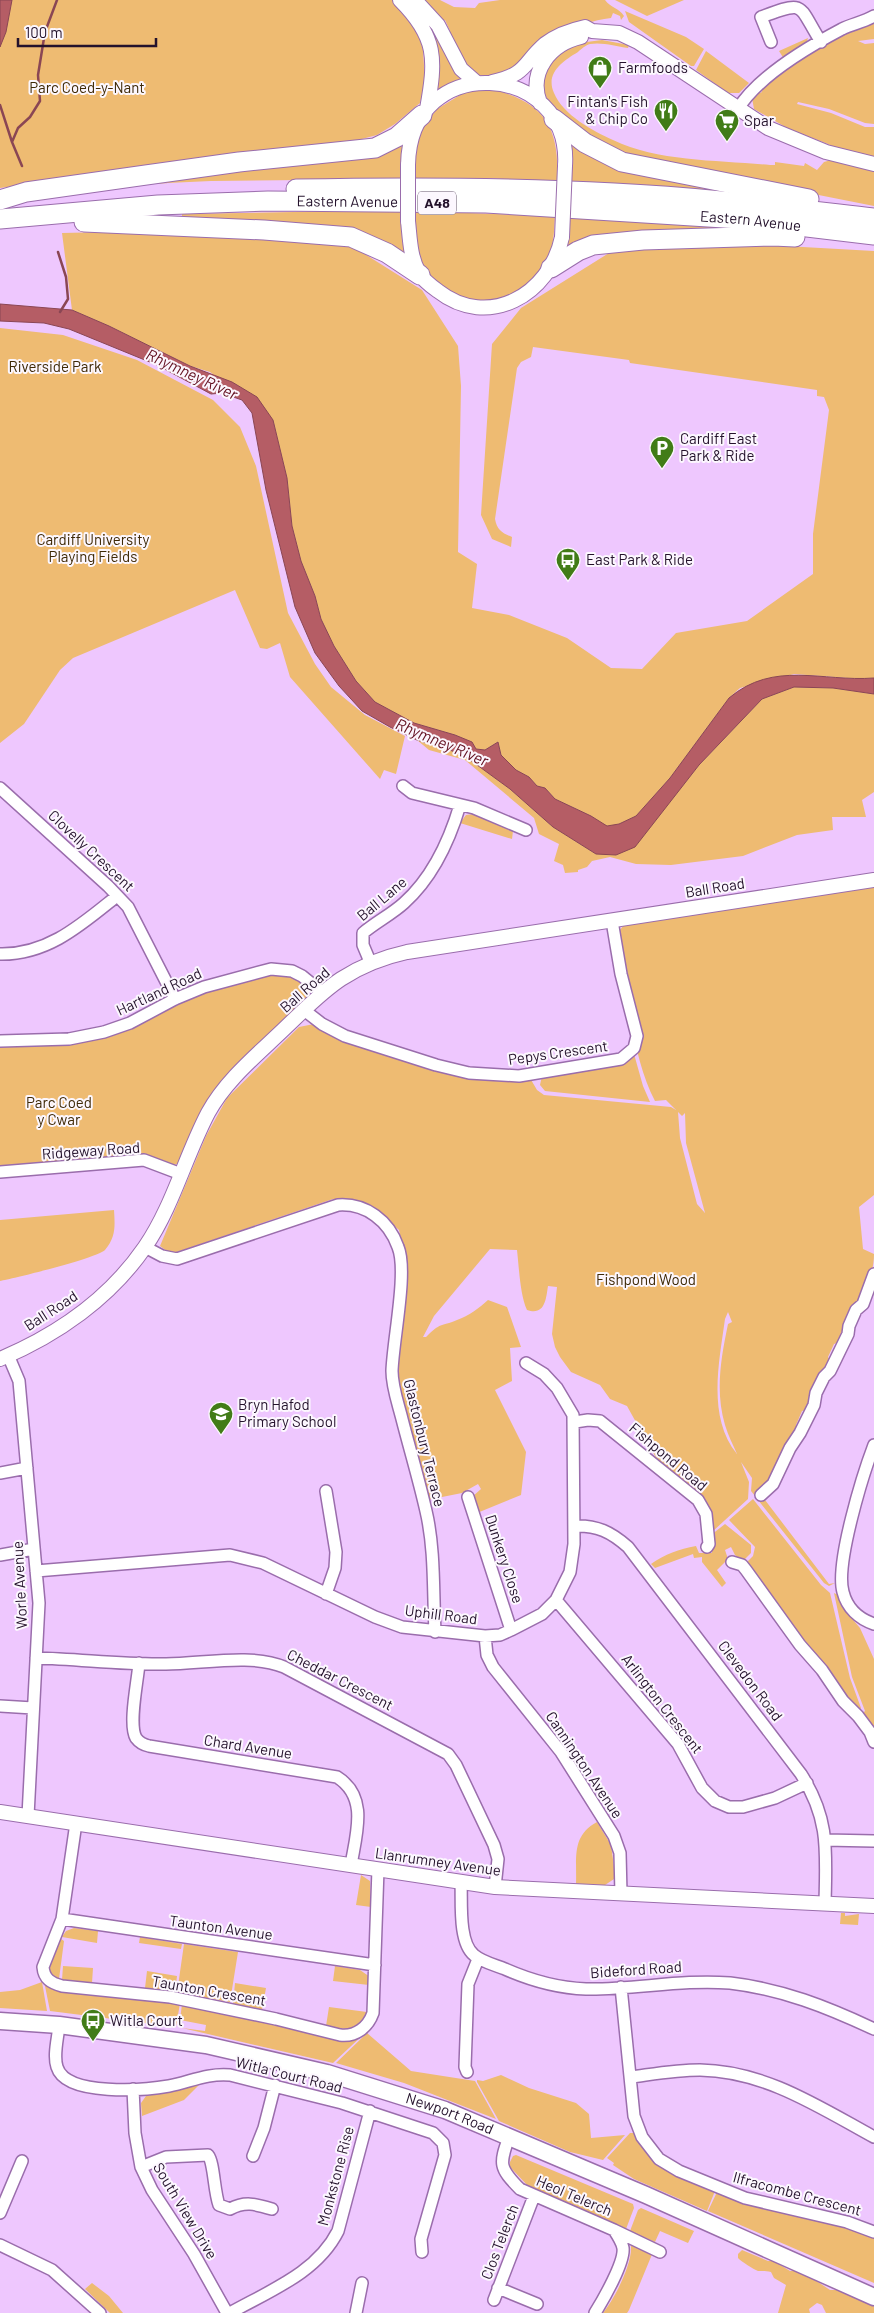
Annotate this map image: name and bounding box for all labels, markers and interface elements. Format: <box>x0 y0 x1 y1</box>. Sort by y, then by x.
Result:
scale bar <box>18 15 155 47</box>
text: 100 m <box>25 23 63 41</box>
shop icon: Farmfoods <box>587 55 613 89</box>
place label: Farmfoods <box>618 58 688 76</box>
park label: Parc Coed-y-Nant <box>29 78 145 96</box>
place label: Fintan's Fish & Chip Co <box>567 92 648 127</box>
restaurant icon: Fintan's Fish & Chip Co <box>653 98 679 132</box>
supermarket icon: Spar <box>714 108 740 142</box>
place label: Spar <box>744 111 775 129</box>
street label: Eastern Avenue <box>296 191 398 210</box>
road number: A48 <box>418 192 456 214</box>
street label: Eastern Avenue <box>700 207 802 234</box>
water label: Rhymney River <box>143 344 242 404</box>
park label: Riverside Park <box>9 357 102 375</box>
place label: Cardiff East Park & Ride <box>680 429 757 464</box>
parking icon: Cardiff East Park & Ride <box>649 435 675 469</box>
park label: Cardiff University Playing Fields <box>36 530 150 565</box>
bus stop icon: East Park & Ride <box>555 547 581 581</box>
place label: East Park & Ride <box>586 550 693 568</box>
water label: Rhymney River <box>393 713 493 770</box>
street label: Clovelly Crescent <box>45 806 138 895</box>
street label: Ball Lane <box>353 872 410 924</box>
street label: Ball Road <box>684 873 746 901</box>
street label: Hartland Road <box>113 963 204 1019</box>
street label: Ball Road <box>276 963 333 1016</box>
street label: Pepys Crescent <box>507 1036 609 1068</box>
park label: Parc Coed y Cwar <box>26 1093 92 1128</box>
street label: Ridgeway Road <box>41 1138 141 1162</box>
park label: Fishpond Wood <box>596 1270 696 1288</box>
street label: Ball Road <box>20 1286 81 1334</box>
street label: Glastonbury Terrace <box>400 1377 450 1508</box>
place label: Bryn Hafod Primary School <box>238 1395 336 1430</box>
school or university icon: Bryn Hafod Primary School <box>208 1401 234 1435</box>
street label: Fishpond Road <box>626 1418 711 1494</box>
street label: Dunkery Close <box>482 1512 528 1605</box>
street label: Worle Avenue <box>8 1541 30 1630</box>
street label: Uphill Road <box>404 1601 478 1627</box>
street label: Clevedon Road <box>715 1637 787 1724</box>
street label: Cheddar Crescent <box>284 1645 396 1714</box>
street label: Arlington Crescent <box>618 1650 707 1757</box>
street label: Cannington Avenue <box>542 1708 627 1821</box>
street label: Chard Avenue <box>203 1730 294 1762</box>
street label: Llanrumney Avenue <box>374 1843 502 1879</box>
street label: Taunton Avenue <box>168 1911 274 1943</box>
street label: Bideford Road <box>589 1957 682 1981</box>
street label: Taunton Crescent <box>151 1971 268 2009</box>
bus stop icon: Witla Court <box>80 2008 106 2042</box>
place label: Witla Court <box>110 2011 183 2029</box>
street label: Witla Court Road <box>234 2052 344 2096</box>
street label: Newport Road <box>404 2088 497 2138</box>
street label: Monkstone Rise <box>313 2124 357 2227</box>
street label: South View Drive <box>150 2159 222 2262</box>
street label: Ilfracombe Crescent <box>731 2167 863 2219</box>
street label: Heol Telerch <box>534 2171 615 2219</box>
street label: Clos Telerch <box>476 2201 522 2282</box>

